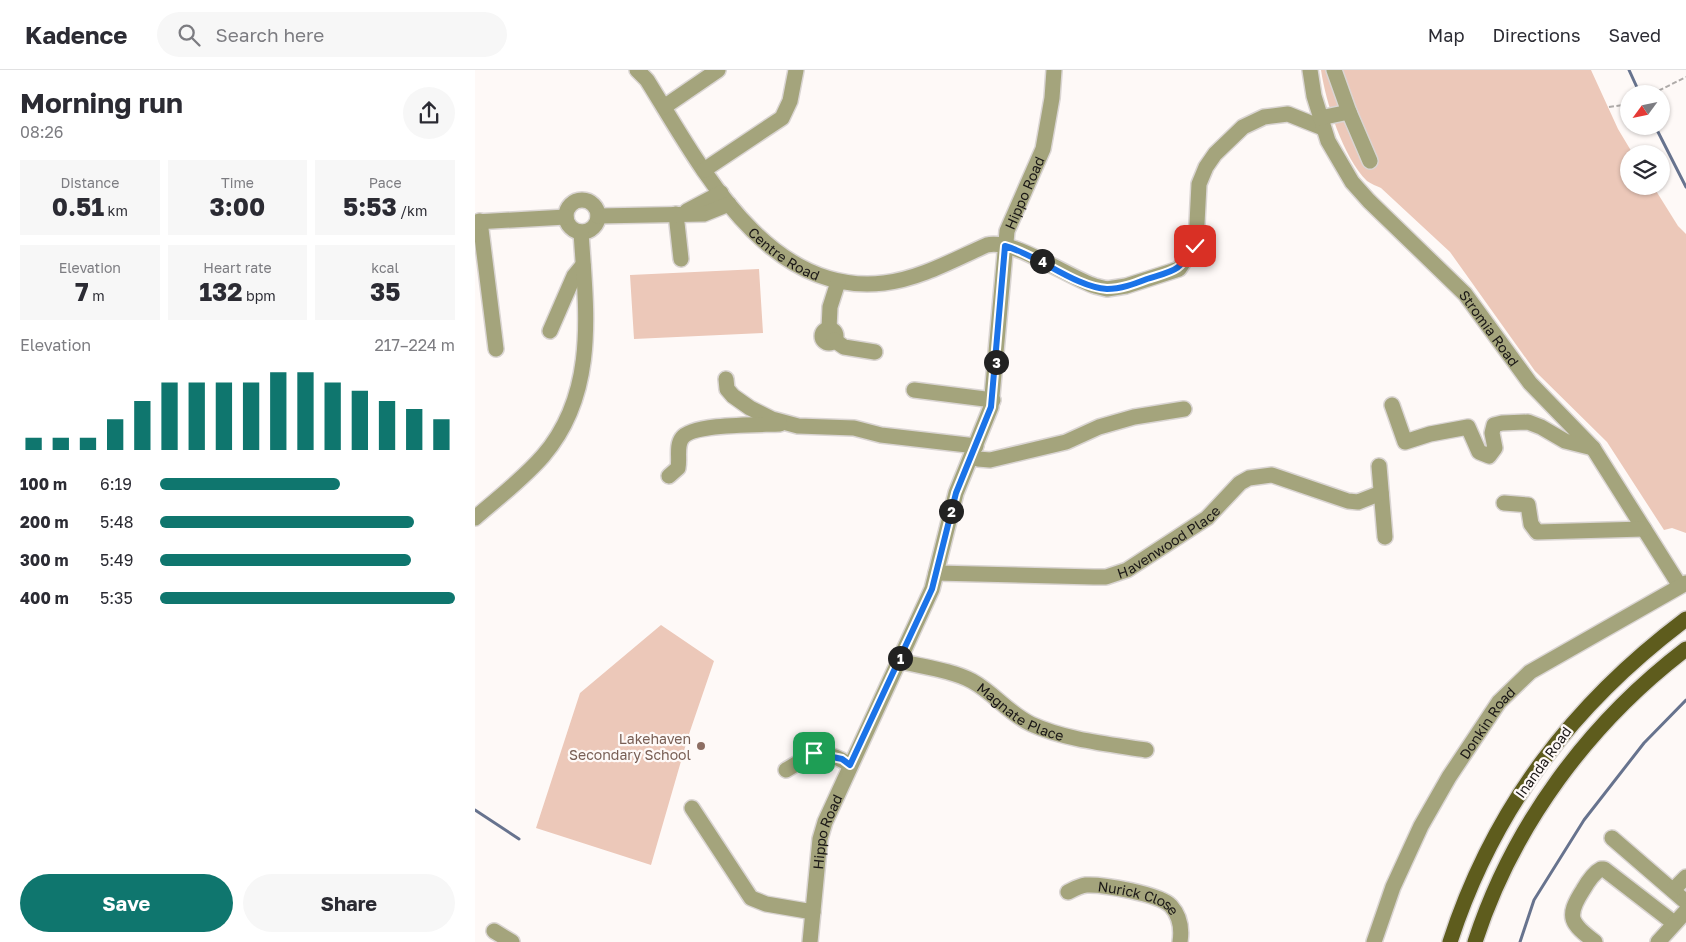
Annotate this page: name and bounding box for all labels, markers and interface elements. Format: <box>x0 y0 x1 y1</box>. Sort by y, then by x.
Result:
search box <box>157 12 507 57</box>
text: Kadence <box>25 20 127 49</box>
icon: search <box>175 21 203 49</box>
text: Search here <box>215 23 324 46</box>
text: Map <box>1428 24 1464 46</box>
text: Directions <box>1492 24 1580 46</box>
text: Saved <box>1608 24 1661 46</box>
north arrow <box>1620 85 1670 135</box>
map controls <box>1620 85 1670 195</box>
text: Morning run <box>20 86 183 119</box>
button: share <box>403 87 455 139</box>
text: 08:26 <box>20 122 63 142</box>
button: layers <box>1620 145 1670 195</box>
street label: Hippo Road <box>1000 154 1047 232</box>
text: Distance <box>60 174 119 191</box>
text: Time <box>221 174 254 191</box>
text: Pace <box>369 174 402 191</box>
text: 0.51 <box>52 191 104 222</box>
text: 3:00 <box>210 191 265 222</box>
text: 5:53 <box>343 191 397 222</box>
text: km <box>104 202 128 219</box>
text: /km <box>397 202 427 219</box>
street label: Centre Road <box>745 223 822 283</box>
pin <box>1174 225 1216 267</box>
icon: check <box>1181 232 1209 260</box>
pin: 4 <box>1029 248 1055 274</box>
text: 4 <box>1038 253 1047 270</box>
text: Elevation <box>59 259 121 276</box>
text: Heart rate <box>203 259 272 276</box>
text: kcal <box>371 259 399 276</box>
text: 7 <box>75 276 89 307</box>
text: 132 <box>199 276 243 307</box>
text: 35 <box>370 276 400 307</box>
text: m <box>89 287 105 304</box>
text: bpm <box>243 287 276 304</box>
street label: Stromia Road <box>1456 287 1523 369</box>
text: Elevation <box>20 335 91 355</box>
text: 217–224 m <box>375 335 455 355</box>
pin: 3 <box>983 350 1009 374</box>
text: 3 <box>992 354 1001 371</box>
text: 100 m <box>20 474 67 494</box>
text: 6:19 <box>100 474 132 494</box>
pin: 2 <box>939 498 963 524</box>
street label: Havenwood Place <box>1115 502 1223 581</box>
text: 2 <box>947 503 956 520</box>
text: 200 m <box>20 512 69 532</box>
text: 5:48 <box>100 512 134 532</box>
text: 300 m <box>20 550 69 570</box>
text: 5:49 <box>100 550 134 570</box>
text: 400 m <box>20 588 69 608</box>
text: 5:35 <box>100 588 133 608</box>
pin: 1 <box>887 646 913 670</box>
text: 1 <box>897 650 904 667</box>
street label: Magnate Place <box>974 678 1066 744</box>
street label: Donkin Road <box>1455 683 1518 762</box>
street label: Inanda Road <box>1511 723 1575 801</box>
place label: Lakehaven Secondary School <box>569 730 691 763</box>
pin <box>793 732 835 774</box>
icon: arrive <box>800 739 828 767</box>
marker: Lakehaven Secondary School <box>695 740 707 752</box>
street label: Hippo Road <box>809 791 845 870</box>
button: Save <box>20 874 233 932</box>
button: Share <box>243 874 455 932</box>
street label: Nurick Close <box>1097 877 1183 918</box>

